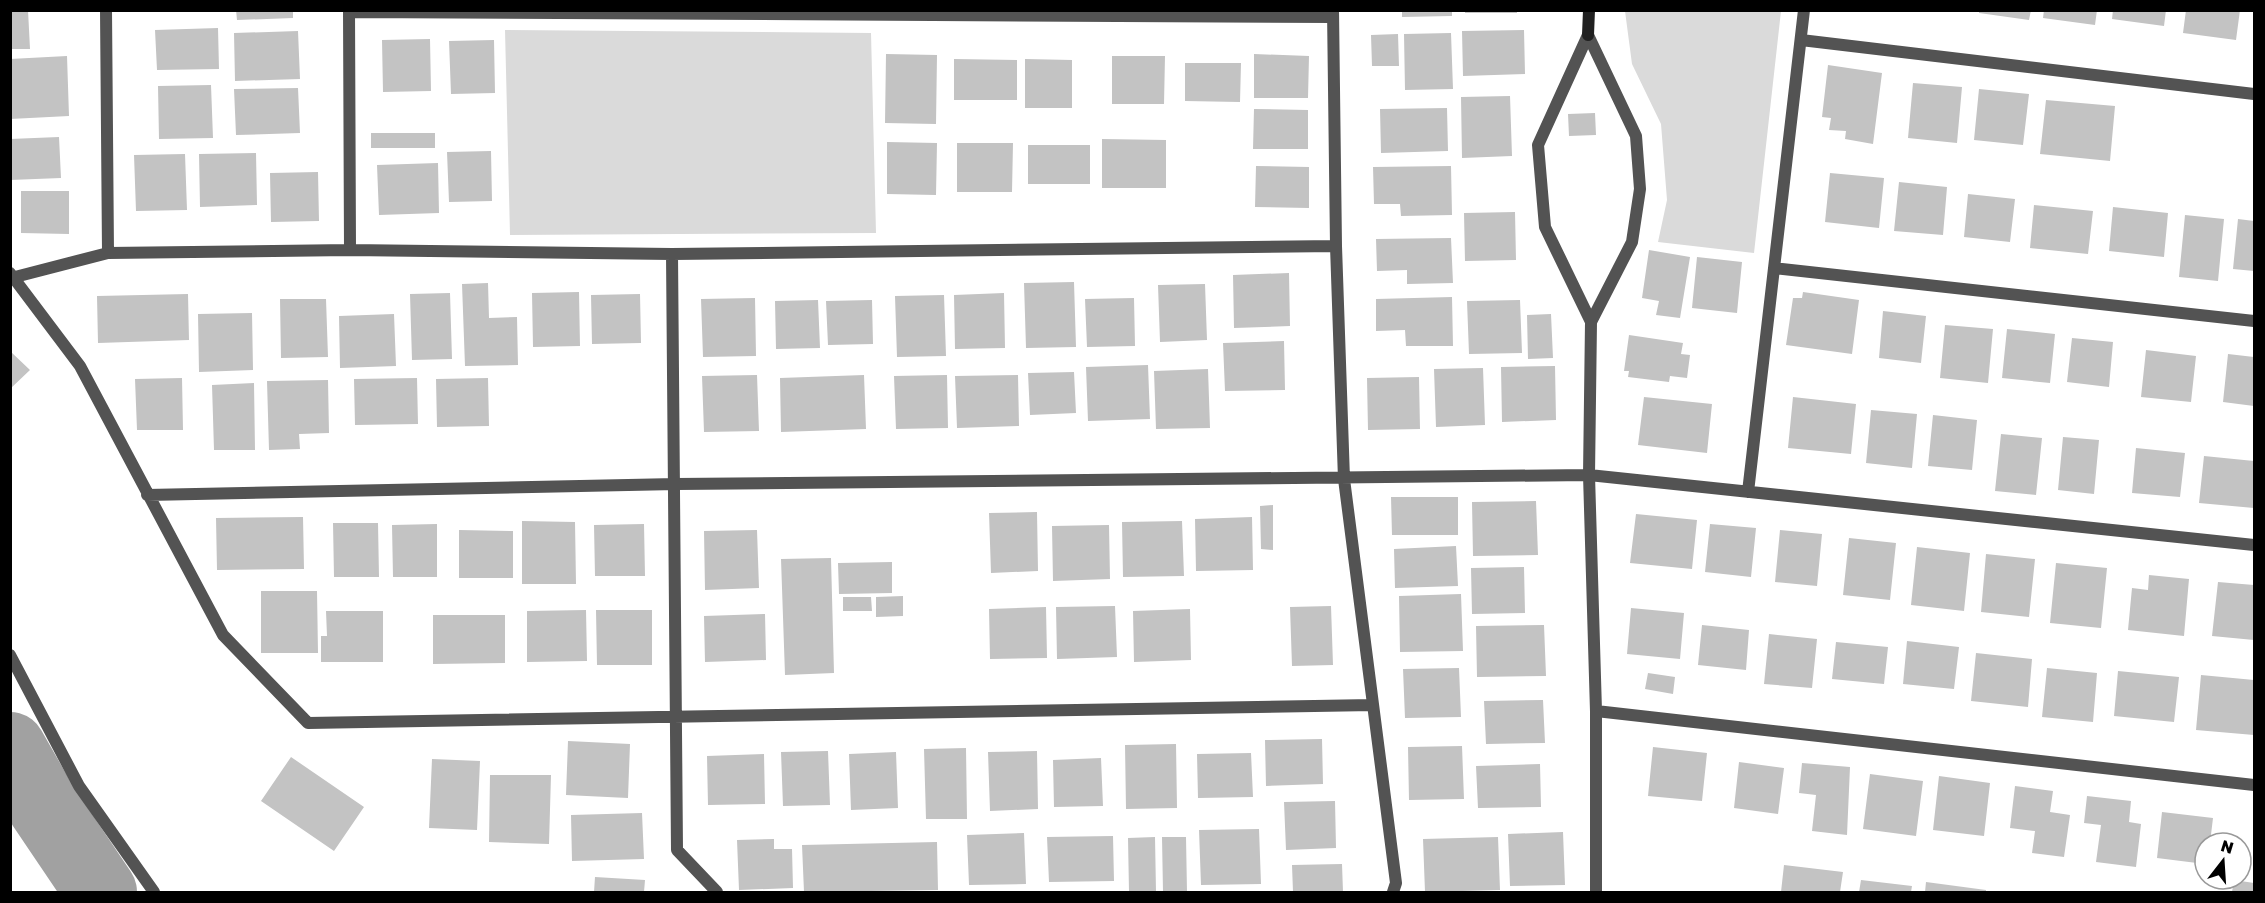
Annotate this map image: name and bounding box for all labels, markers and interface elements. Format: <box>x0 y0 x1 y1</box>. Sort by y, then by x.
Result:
north arrow <box>2193 831 2253 891</box>
text: N <box>2219 835 2236 858</box>

